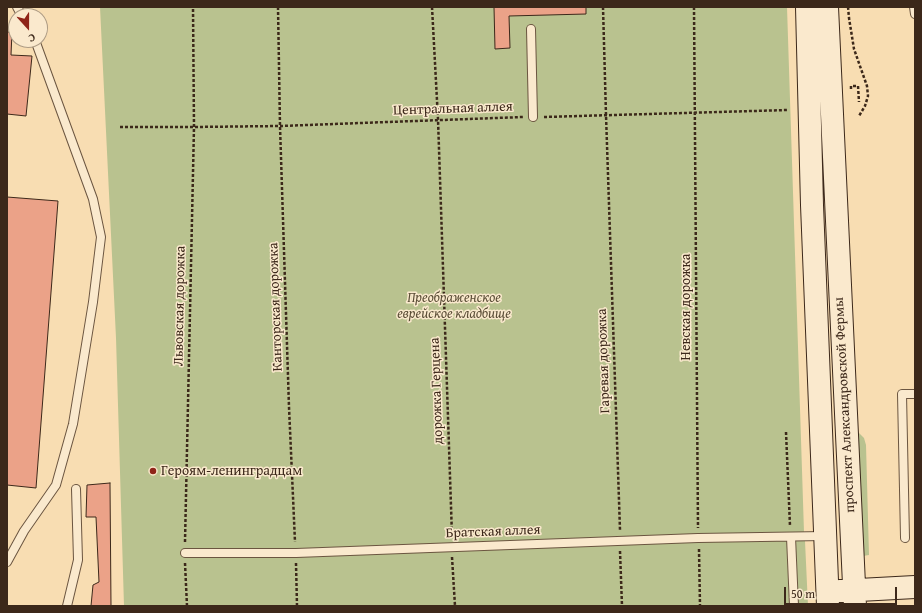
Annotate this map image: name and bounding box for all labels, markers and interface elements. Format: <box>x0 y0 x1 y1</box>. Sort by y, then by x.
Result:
north arrow <box>8 8 48 48</box>
text: С <box>26 30 38 47</box>
street label: Центральная аллея <box>393 99 513 119</box>
street label: Канторская дорожка <box>265 242 287 372</box>
street label: Львовская дорожка <box>171 246 189 366</box>
street label: Невская дорожка <box>678 254 694 360</box>
park label: Преображенское еврейское кладбище <box>397 290 511 322</box>
street label: проспект Александровской Фермы <box>831 297 859 513</box>
street label: Гаревая дорожка <box>594 308 614 414</box>
street label: дорожка Герцена <box>427 337 447 445</box>
place label: Героям-ленинградцам <box>161 463 302 479</box>
marker: Героям-ленинградцам <box>148 466 158 476</box>
street label: Братская аллея <box>445 522 541 542</box>
scale bar <box>786 579 899 605</box>
text: 50 m <box>791 585 815 602</box>

